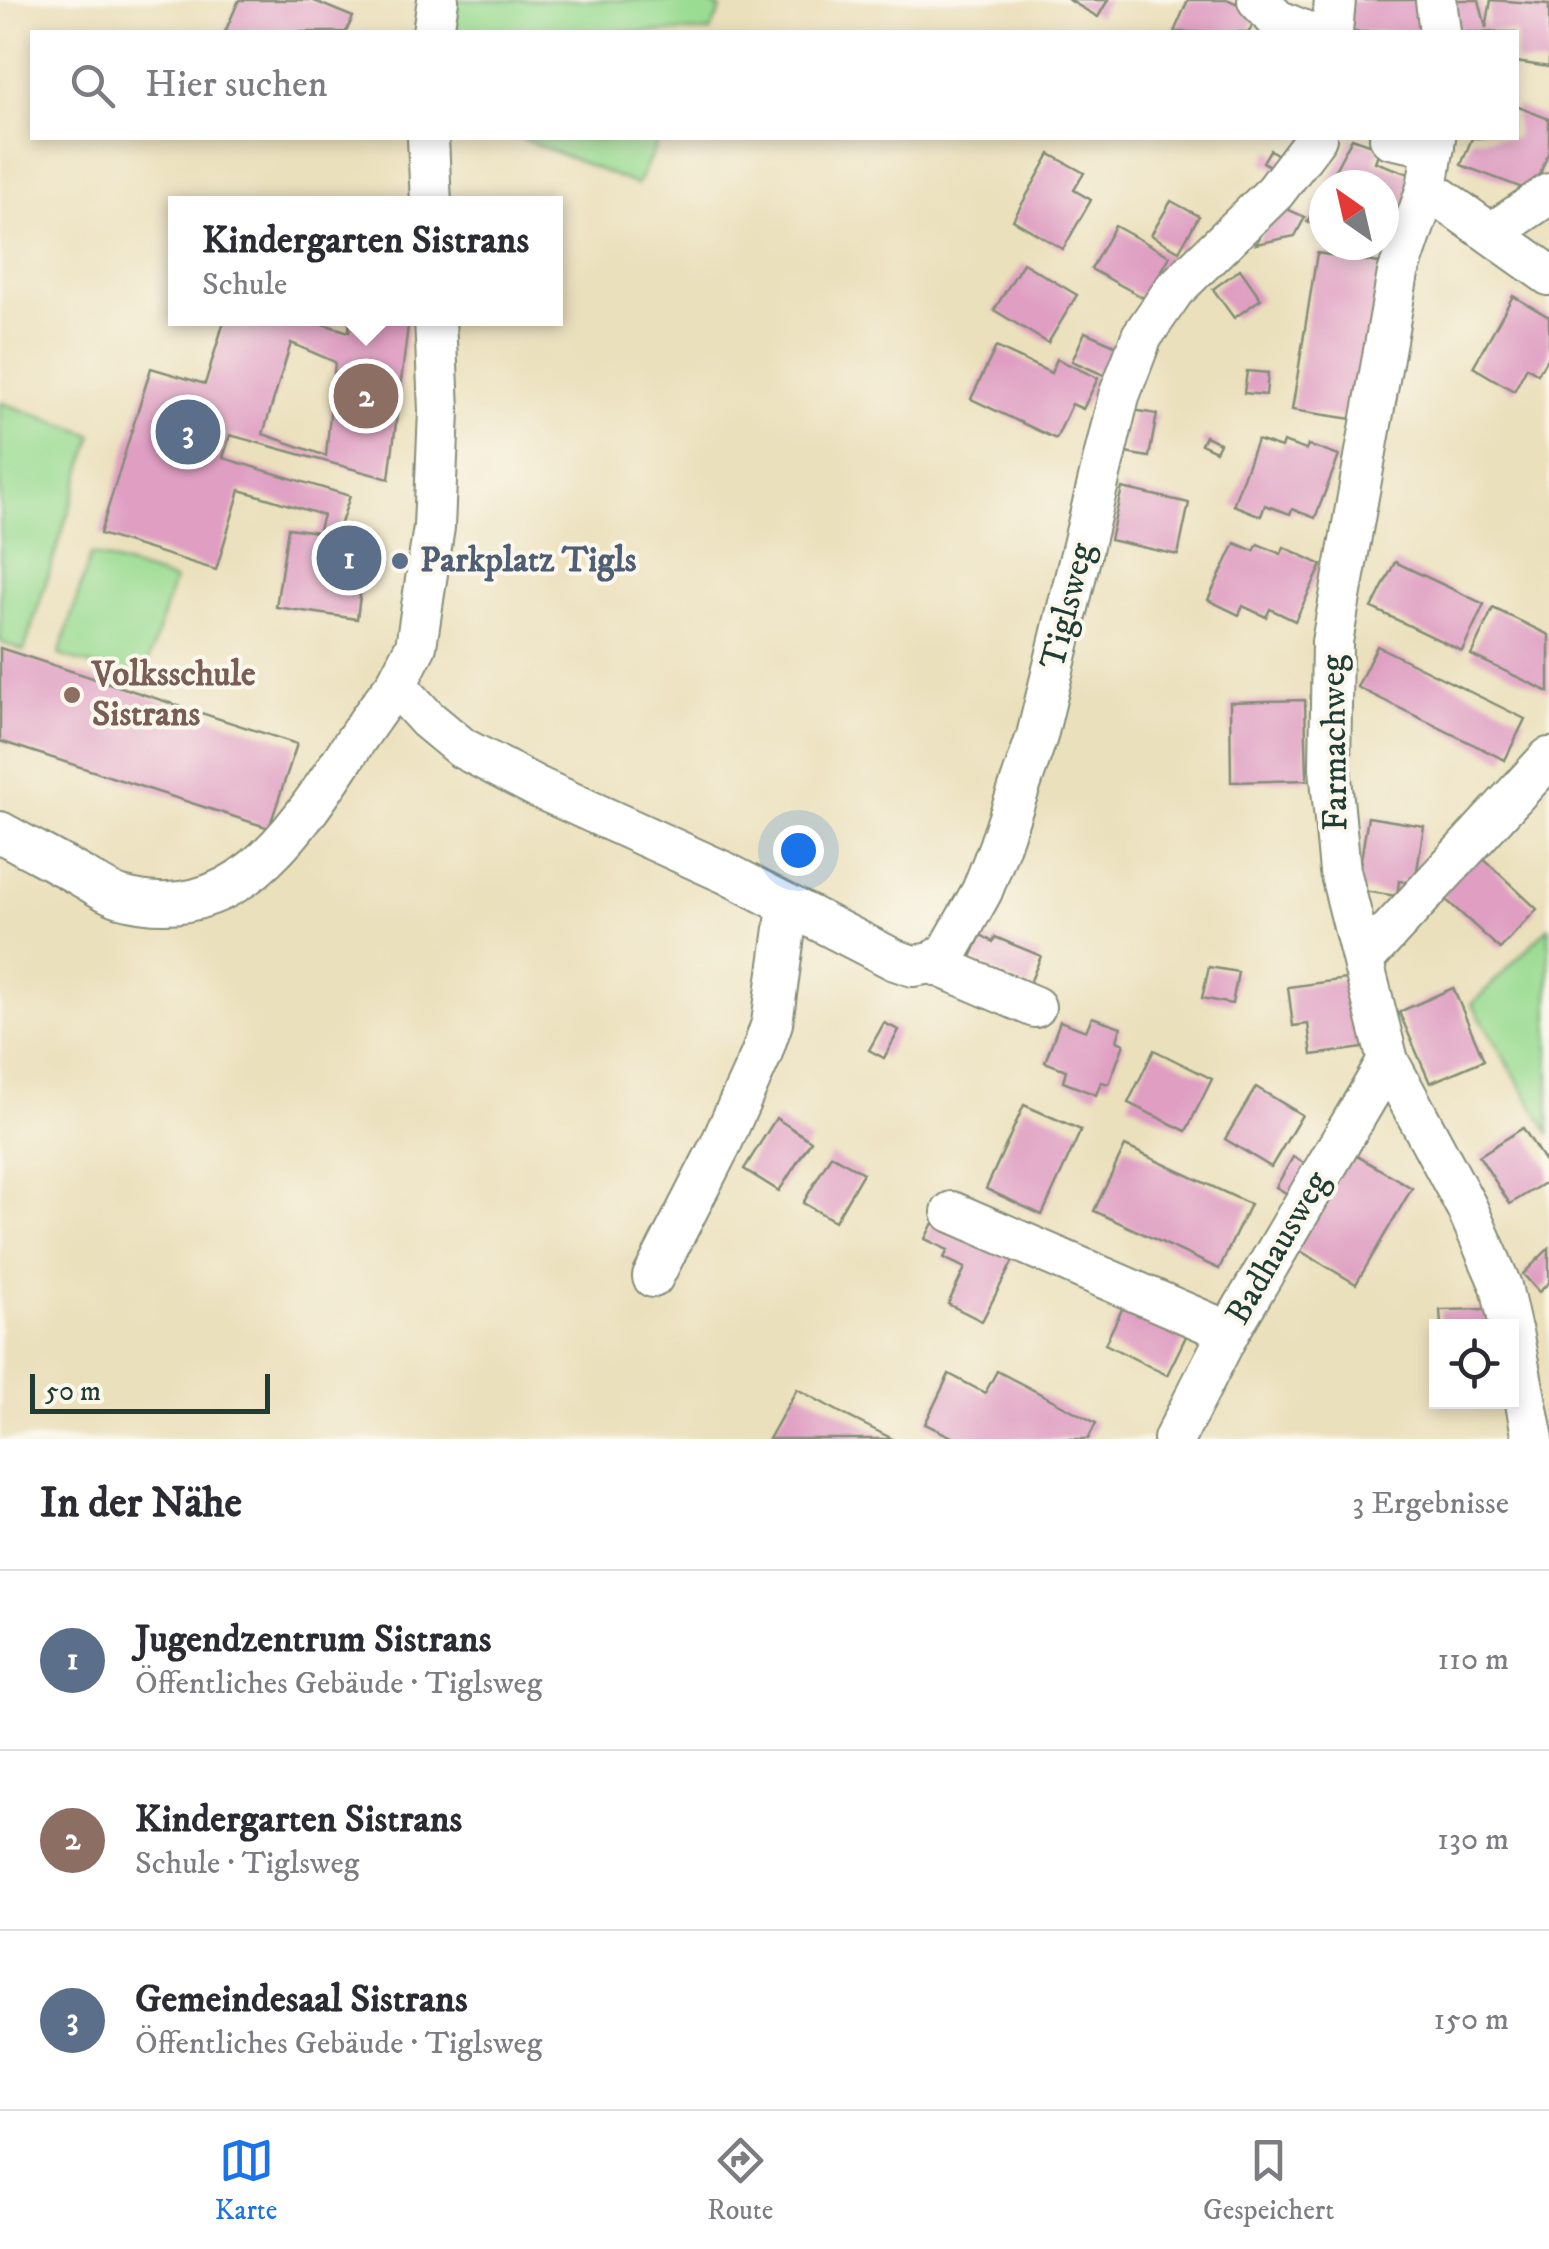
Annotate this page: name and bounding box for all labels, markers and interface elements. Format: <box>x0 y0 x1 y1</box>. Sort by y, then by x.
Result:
search box <box>30 30 1519 140</box>
icon: search <box>65 58 120 113</box>
text: Hier suchen <box>145 61 328 109</box>
north arrow <box>1309 170 1399 260</box>
popup <box>168 196 563 326</box>
text: Kindergarten Sistrans <box>202 217 529 265</box>
text: Schule <box>202 265 287 305</box>
pin: 2 <box>334 358 398 434</box>
pin: 3 <box>156 394 220 470</box>
pin: 1 <box>316 520 382 596</box>
street label: Tiglsweg <box>1031 537 1105 674</box>
place label: Parkplatz Tigls <box>420 539 637 583</box>
marker: Parkplatz Tigls <box>389 550 411 572</box>
place label: Volksschule Sistrans <box>90 653 256 737</box>
street label: Farmachweg <box>1311 653 1359 832</box>
marker: Volksschule Sistrans <box>61 684 83 706</box>
your location <box>773 825 824 876</box>
street label: Badhausweg <box>1216 1162 1340 1333</box>
map controls <box>1429 1319 1519 1409</box>
button: locate <box>1429 1319 1519 1409</box>
scale bar <box>30 1369 270 1414</box>
text: 50 m <box>45 1374 101 1409</box>
text: In der Nähe <box>40 1478 242 1530</box>
text: 3 Ergebnisse <box>1352 1484 1509 1524</box>
text: Jugendzentrum Sistrans <box>135 1616 491 1664</box>
text: 1 <box>67 1640 78 1680</box>
text: 110 m <box>1437 1640 1509 1680</box>
text: Öffentliches Gebäude · Tiglsweg <box>135 1664 542 1704</box>
text: Kindergarten Sistrans <box>135 1796 462 1844</box>
text: 2 <box>65 1820 80 1860</box>
text: 130 m <box>1437 1820 1509 1860</box>
text: Schule · Tiglsweg <box>135 1844 359 1884</box>
text: Gemeindesaal Sistrans <box>135 1976 468 2024</box>
text: 3 <box>67 2000 78 2040</box>
text: 150 m <box>1433 2000 1509 2040</box>
text: Öffentliches Gebäude · Tiglsweg <box>135 2024 542 2064</box>
tab: Karte <box>215 2133 277 2228</box>
tab: Route <box>707 2133 773 2228</box>
tab: Gespeichert <box>1203 2133 1334 2228</box>

